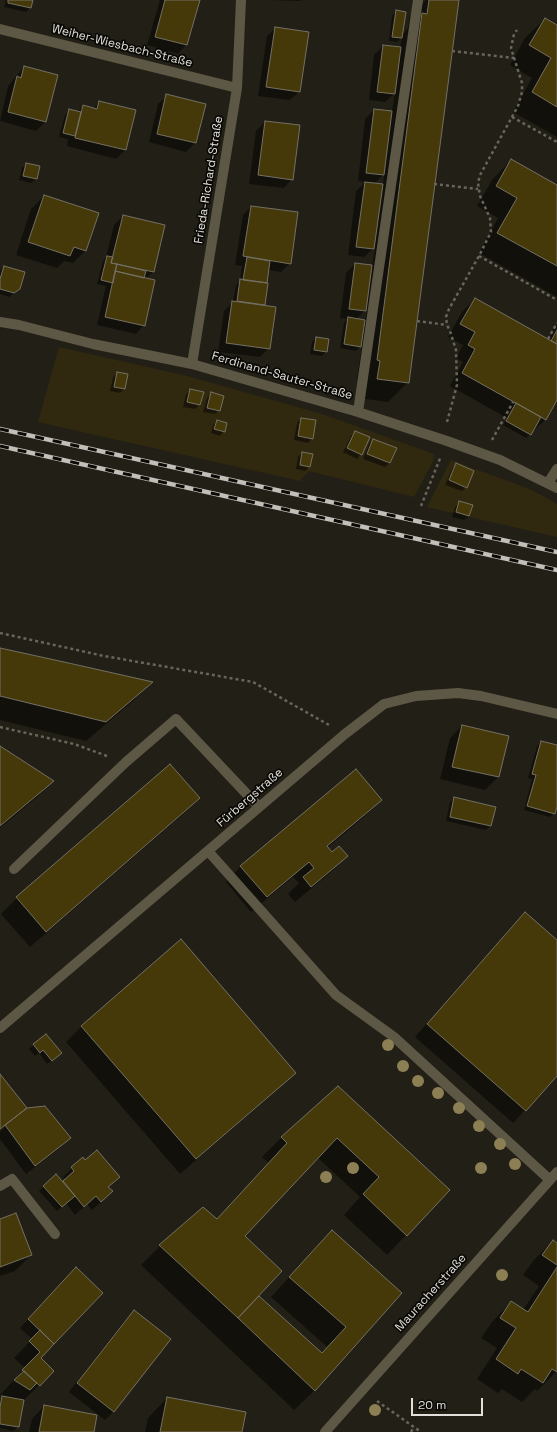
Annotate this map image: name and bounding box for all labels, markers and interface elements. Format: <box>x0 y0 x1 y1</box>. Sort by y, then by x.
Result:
street label: Weiher-Wiesbach-Straße <box>50 22 194 70</box>
street label: Frieda-Richard-Straße <box>192 115 226 245</box>
street label: Ferdinand-Sauter-Straße <box>210 349 354 403</box>
street label: Fürbergstraße <box>214 765 286 831</box>
street label: Mauracherstraße <box>392 1251 470 1335</box>
scale bar <box>413 1390 485 1416</box>
text: 20 m <box>418 1397 446 1413</box>

